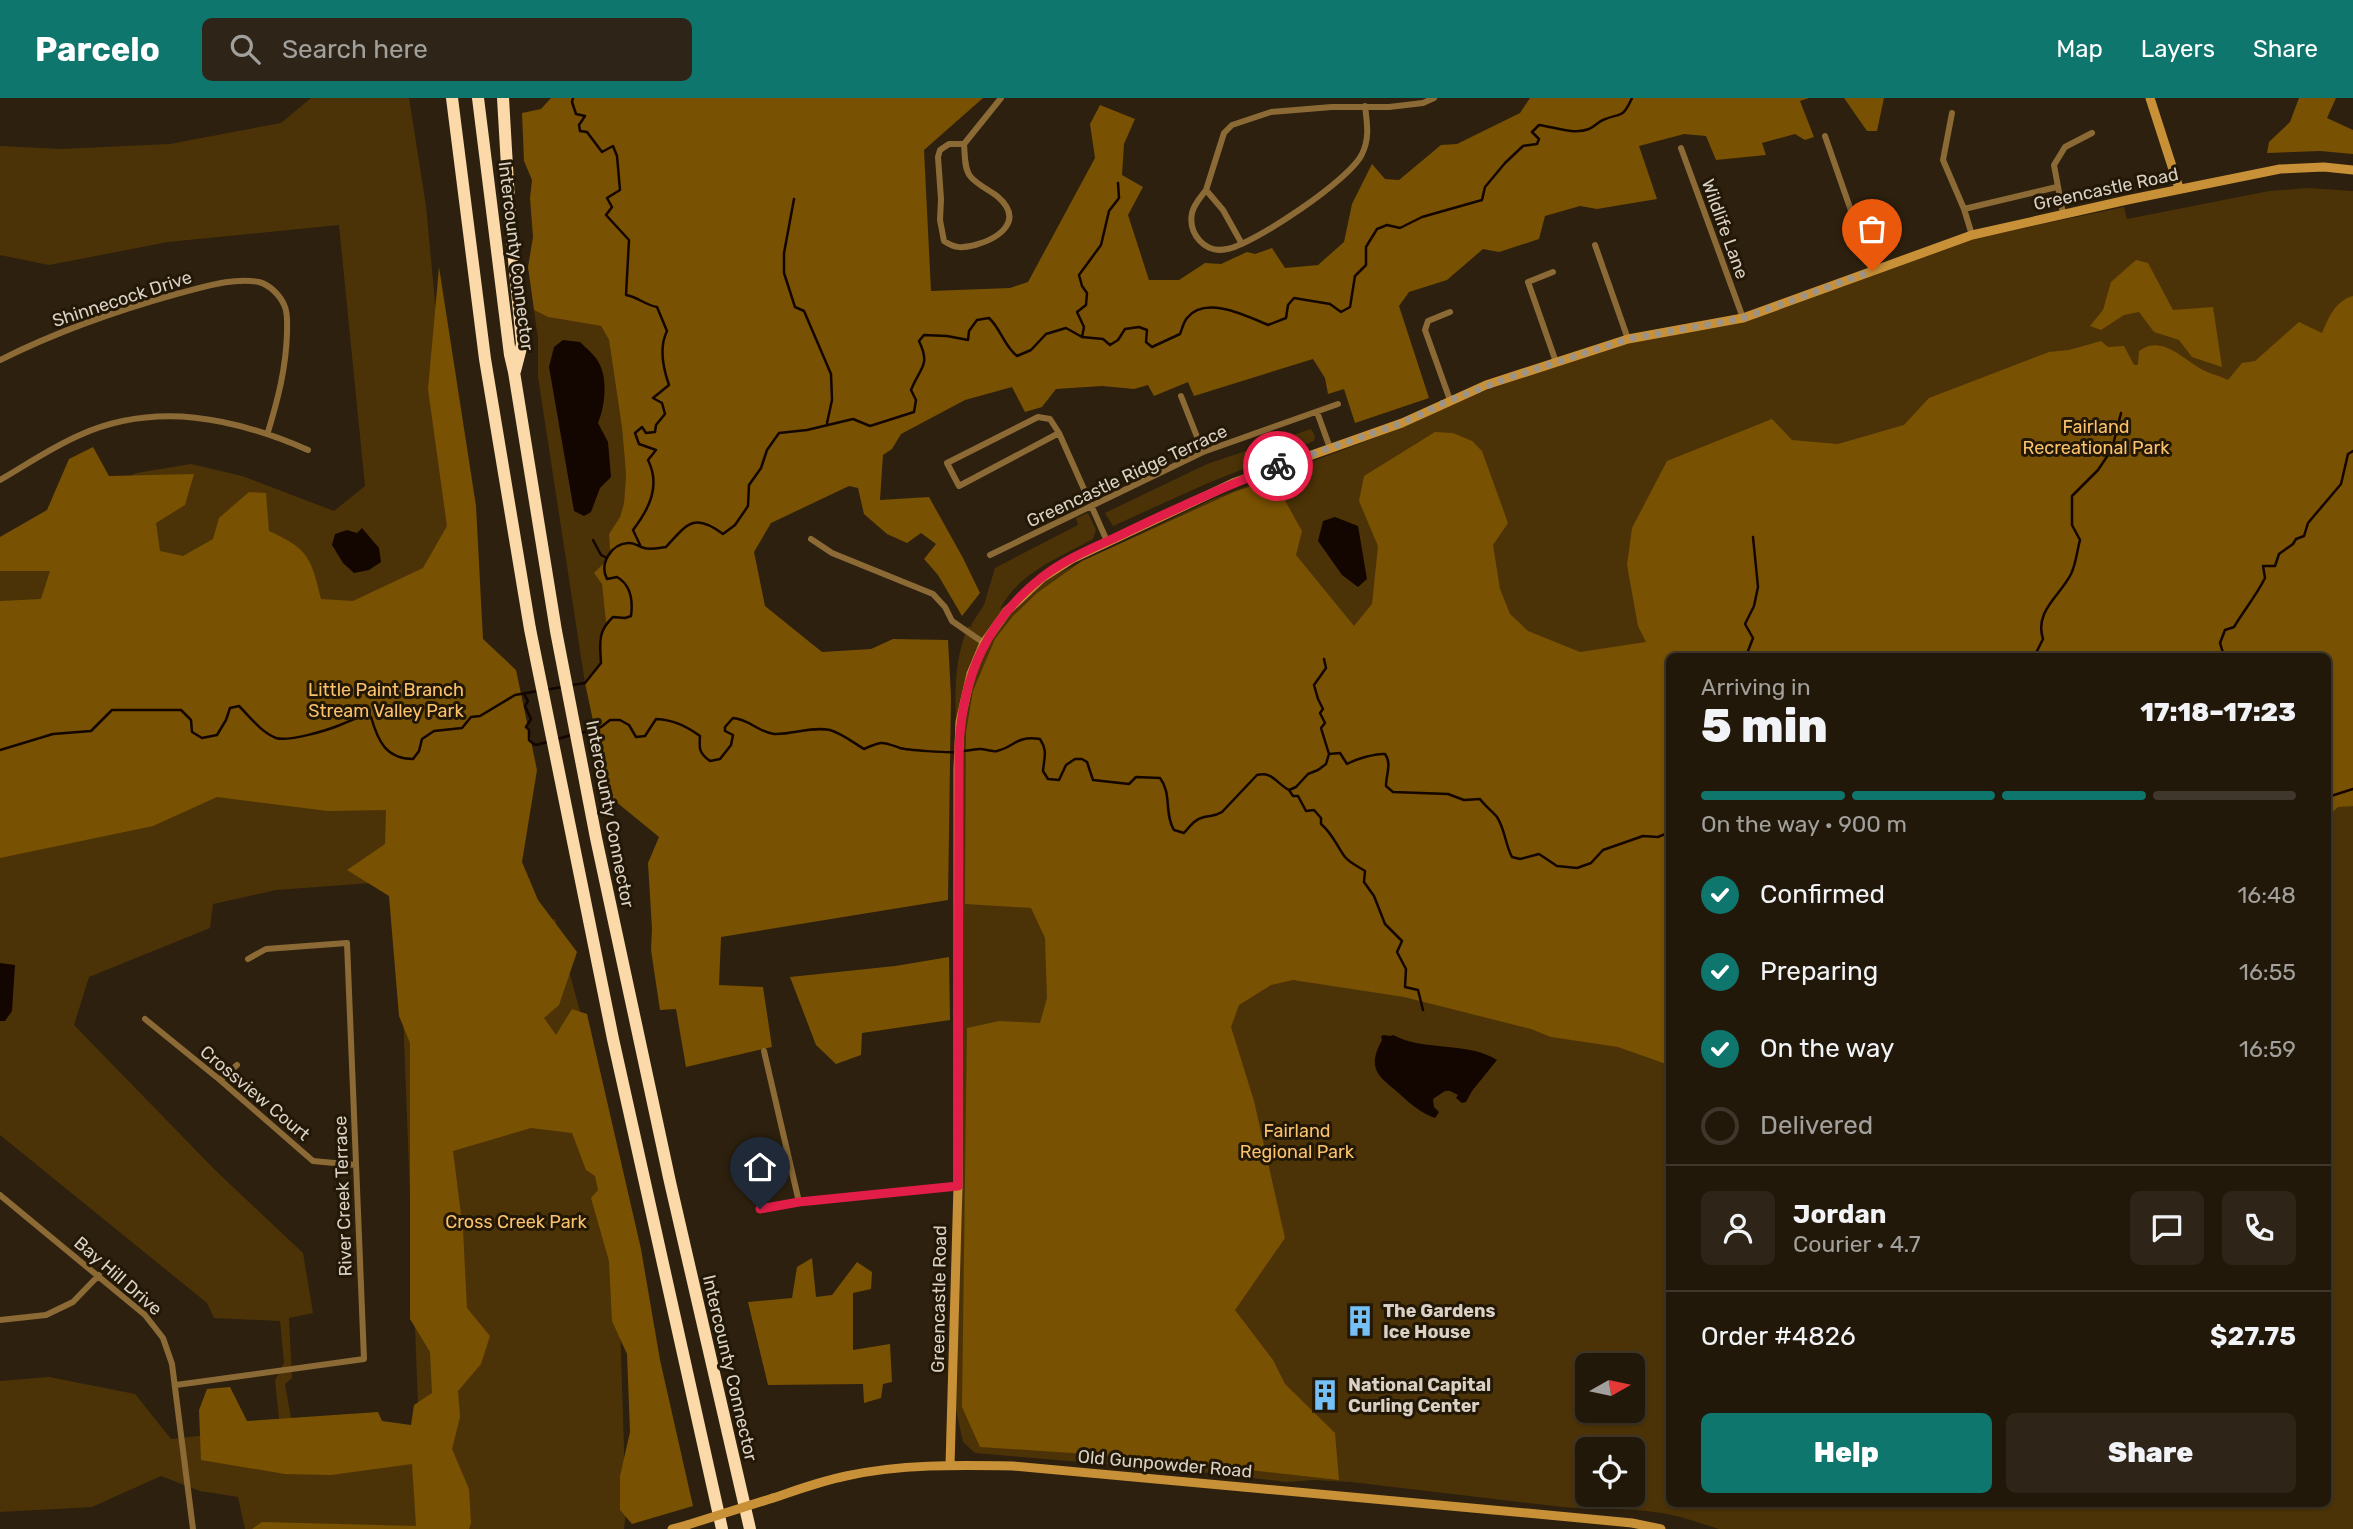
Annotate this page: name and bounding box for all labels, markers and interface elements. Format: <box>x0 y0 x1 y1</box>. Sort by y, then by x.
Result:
search box <box>202 18 692 81</box>
text: Parcelo <box>35 30 160 69</box>
icon: search <box>226 30 264 68</box>
text: Search here <box>282 34 428 65</box>
text: Map <box>2056 35 2103 63</box>
text: Layers <box>2141 35 2215 63</box>
text: Share <box>2253 35 2318 63</box>
street label: Intercounty Connector <box>493 160 539 352</box>
street label: Greencastle Road <box>2032 163 2180 215</box>
street label: Wildlife Lane <box>1697 176 1753 282</box>
pin <box>1842 199 1902 271</box>
icon: bag <box>1853 210 1891 248</box>
street label: Shinnecock Drive <box>49 266 195 332</box>
park label: Fairland Recreational Park <box>2022 416 2170 459</box>
street label: Greencastle Ridge Terrace <box>1023 420 1231 532</box>
courier <box>1243 431 1313 501</box>
icon: bike <box>1259 447 1297 485</box>
text: Arriving in <box>1701 673 1811 701</box>
park label: Little Paint Branch Stream Valley Park <box>308 679 464 722</box>
text: 17:18–17:23 <box>2140 697 2296 728</box>
text: 5 min <box>1701 699 1828 754</box>
street label: Intercounty Connector <box>581 718 639 910</box>
text: On the way · 900 m <box>1701 810 1907 838</box>
icon: check <box>1701 876 1739 914</box>
text: Confirmed <box>1760 879 1885 910</box>
text: 16:48 <box>2237 881 2296 909</box>
icon: check <box>1701 953 1739 991</box>
text: Preparing <box>1760 956 1878 987</box>
text: 16:55 <box>2239 958 2296 986</box>
icon: check <box>1701 1030 1739 1068</box>
text: On the way <box>1760 1033 1894 1064</box>
text: 16:59 <box>2239 1035 2296 1063</box>
street label: Crossview Court <box>196 1041 314 1145</box>
text: Delivered <box>1760 1110 1873 1141</box>
street label: River Creek Terrace <box>329 1115 357 1277</box>
park label: Fairland Regional Park <box>1240 1120 1355 1163</box>
pin <box>730 1137 790 1209</box>
icon: home <box>741 1148 779 1186</box>
button: person <box>1701 1191 1775 1265</box>
button: chat <box>2130 1191 2204 1265</box>
button: phone <box>2222 1191 2296 1265</box>
text: Jordan <box>1793 1199 1886 1230</box>
park label: Cross Creek Park <box>445 1211 587 1233</box>
street label: Greencastle Road <box>927 1225 951 1373</box>
text: Courier · 4.7 <box>1793 1230 1920 1258</box>
street label: Bay Hill Drive <box>70 1232 166 1320</box>
street label: Intercounty Connector <box>698 1273 762 1463</box>
place label: The Gardens Ice House <box>1383 1300 1496 1343</box>
building icon: The Gardens Ice House <box>1343 1304 1377 1338</box>
text: Order #4826 <box>1701 1321 1856 1352</box>
text: $27.75 <box>2210 1321 2296 1352</box>
north arrow <box>1575 1353 1645 1423</box>
map controls <box>1575 1353 1645 1507</box>
place label: National Capital Curling Center <box>1348 1374 1491 1417</box>
building icon: National Capital Curling Center <box>1308 1378 1342 1412</box>
button: Help <box>1701 1413 1992 1493</box>
button: Share <box>2006 1413 2296 1493</box>
button: locate <box>1575 1437 1645 1507</box>
street label: Old Gunpowder Road <box>1077 1445 1253 1483</box>

